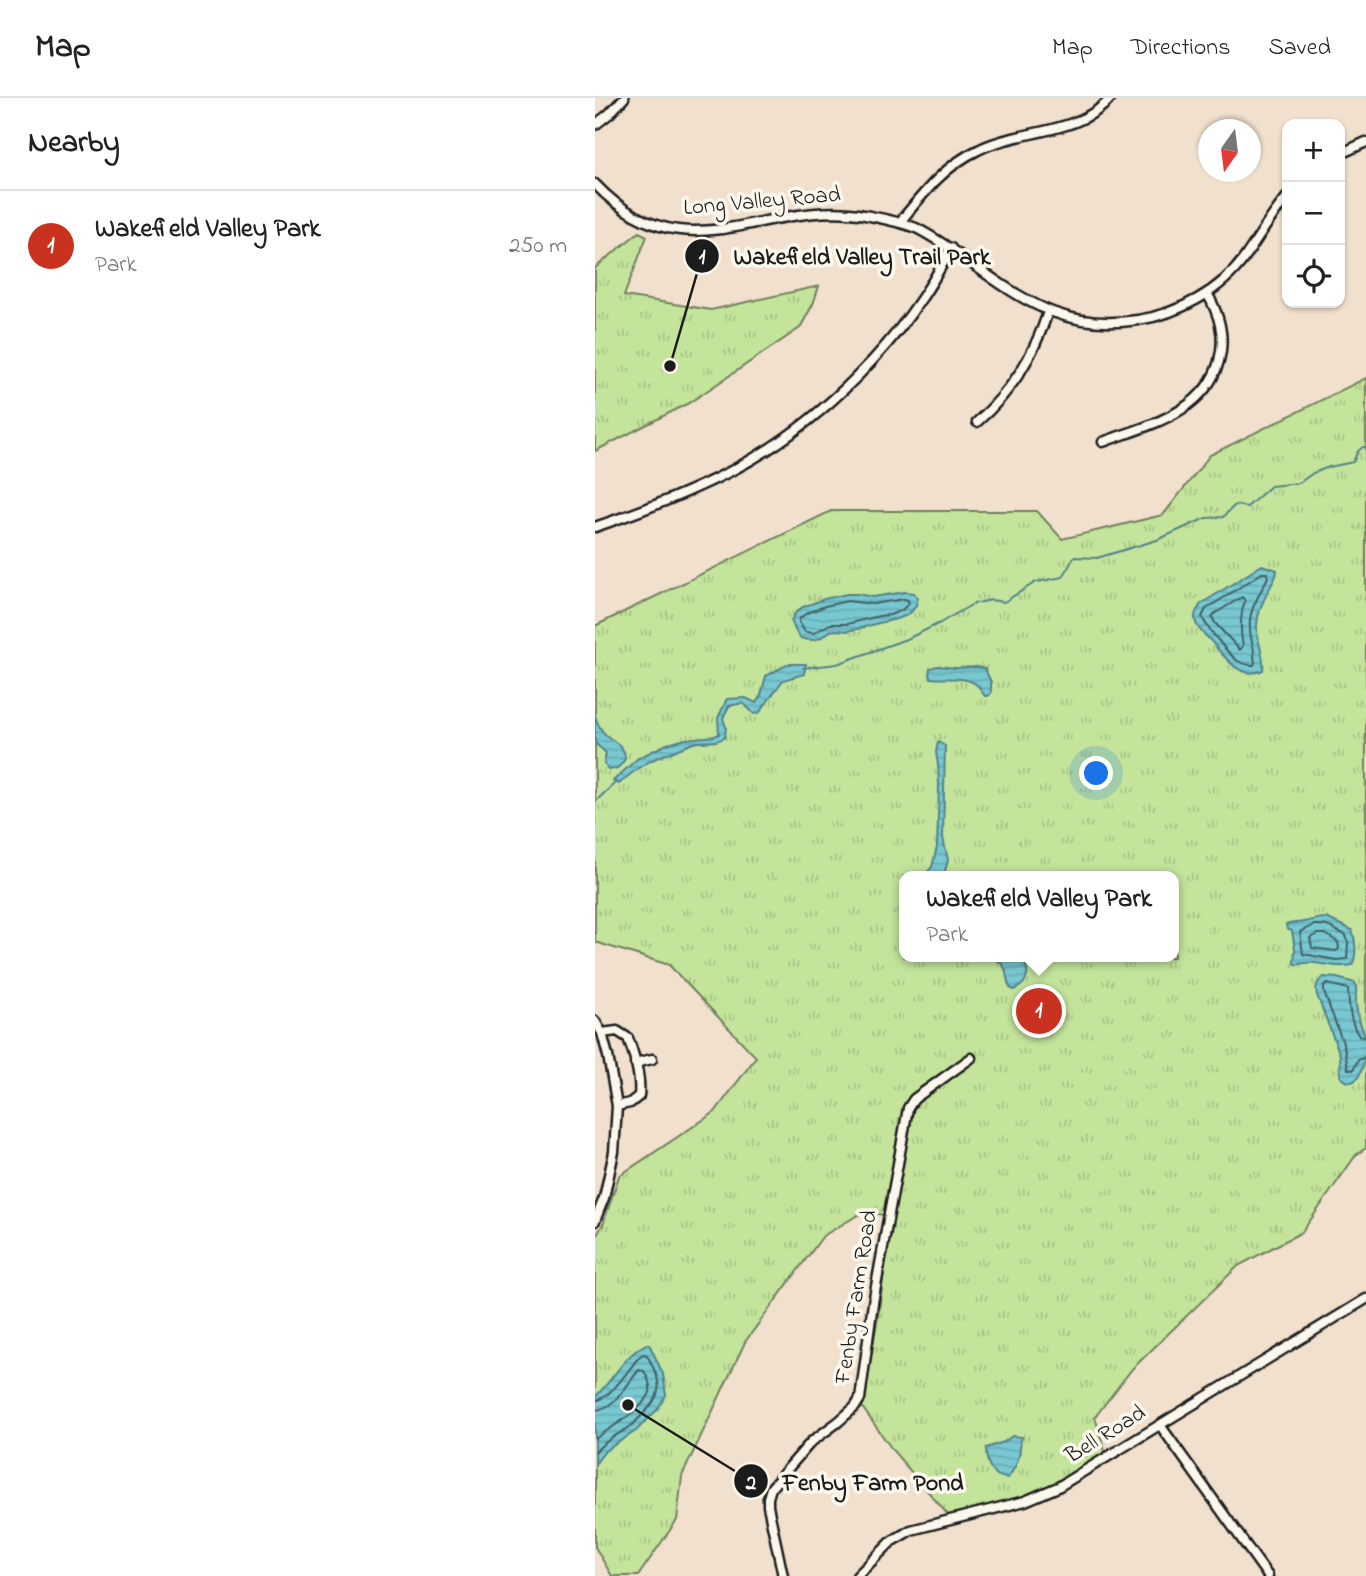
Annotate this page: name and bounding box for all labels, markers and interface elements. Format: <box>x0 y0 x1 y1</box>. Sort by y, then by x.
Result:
text: Map <box>35 24 91 72</box>
text: Map <box>1052 31 1093 66</box>
text: Directions <box>1131 31 1230 66</box>
text: Saved <box>1268 31 1331 66</box>
north arrow <box>1198 119 1261 182</box>
map controls <box>1282 119 1345 308</box>
button: + <box>1282 119 1345 182</box>
text: Nearby <box>28 122 120 166</box>
street label: Long Valley Road <box>682 179 842 227</box>
button: − <box>1282 182 1345 245</box>
text: Wakefield Valley Park <box>95 211 321 249</box>
text: 1 <box>47 230 55 263</box>
text: 250 m <box>509 230 567 263</box>
callout: Wakefield Valley Trail Park <box>684 233 1004 278</box>
text: Wakefield Valley Trail Park <box>734 241 991 277</box>
text: 1 <box>699 243 706 273</box>
button: locate <box>1282 245 1345 308</box>
text: Park <box>95 249 137 282</box>
your location <box>1079 756 1113 790</box>
popup <box>899 871 1179 962</box>
text: Wakefield Valley Park <box>926 881 1152 919</box>
text: Park <box>926 919 968 952</box>
pin: 1 <box>1016 985 1062 1037</box>
street label: Fenby Farm Road <box>827 1208 889 1387</box>
street label: Bell Road <box>1059 1397 1153 1473</box>
callout: Fenby Farm Pond <box>733 1459 977 1504</box>
text: Fenby Farm Pond <box>782 1467 964 1503</box>
text: 2 <box>745 1469 757 1499</box>

